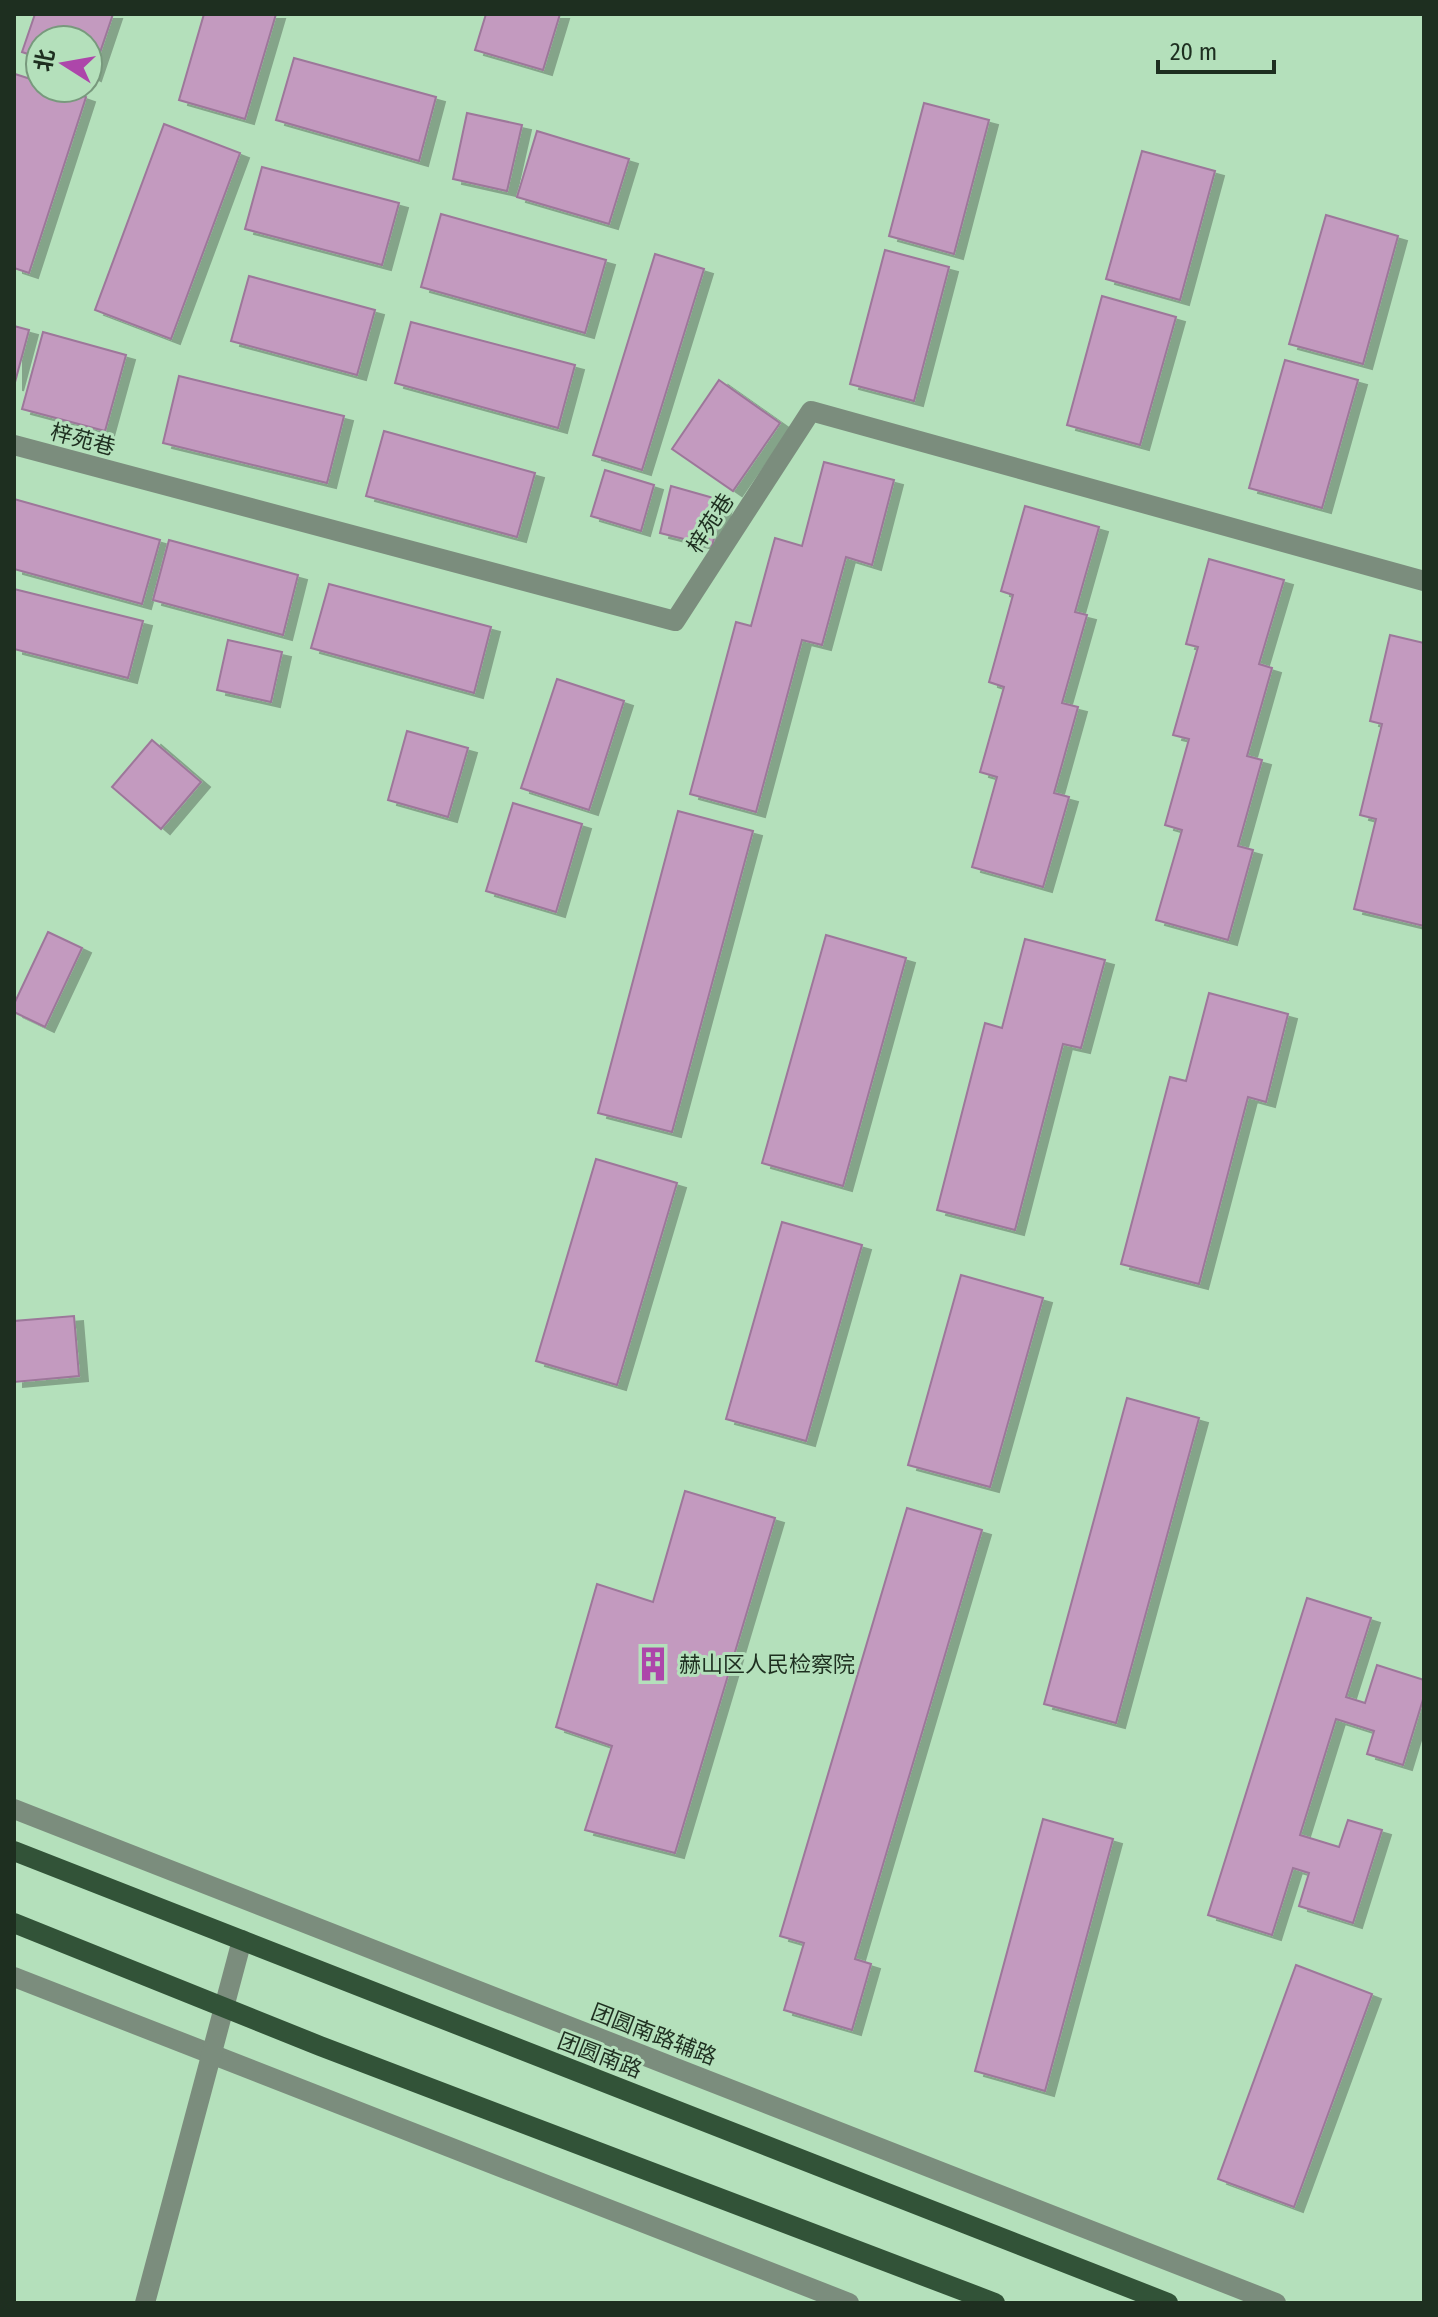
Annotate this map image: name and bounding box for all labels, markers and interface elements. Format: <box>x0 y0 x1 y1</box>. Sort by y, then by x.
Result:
north arrow <box>24 24 104 104</box>
scale bar <box>1158 24 1274 74</box>
text: 20 m <box>1170 38 1217 66</box>
text: 北 <box>30 47 60 74</box>
street label: 梓苑巷 <box>47 418 118 461</box>
street label: 梓苑巷 <box>681 488 740 558</box>
building icon: 赫山区人民检察院 <box>634 1645 672 1683</box>
place label: 赫山区人民检察院 <box>679 1651 855 1678</box>
street label: 团圆南路辅路 <box>588 1998 720 2070</box>
street label: 团圆南路 <box>554 2027 646 2083</box>

